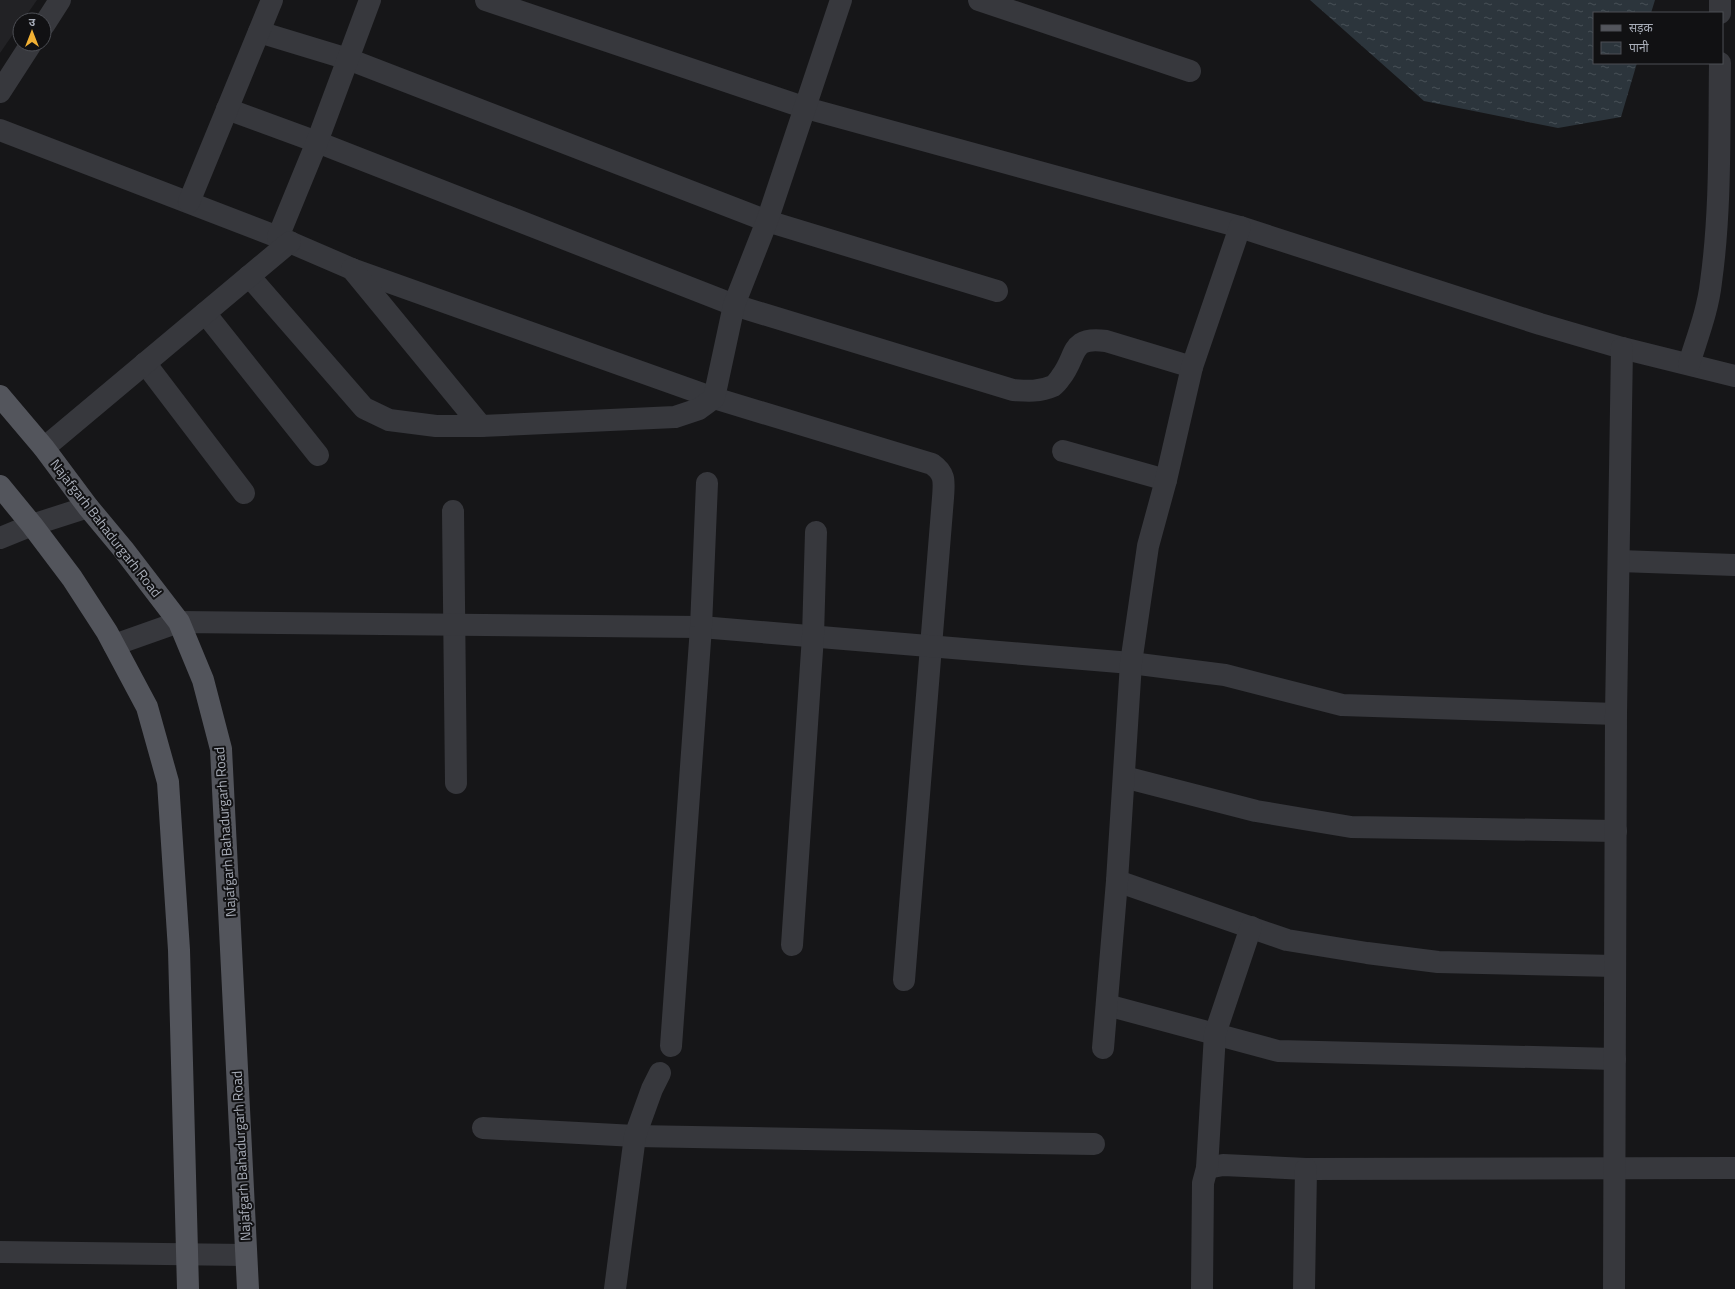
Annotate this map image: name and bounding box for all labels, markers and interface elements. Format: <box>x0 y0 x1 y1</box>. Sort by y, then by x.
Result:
north arrow <box>12 12 52 52</box>
legend <box>1593 12 1723 64</box>
text: उ <box>29 14 36 30</box>
text: सड़क <box>1629 18 1654 37</box>
text: पानी <box>1629 38 1650 57</box>
street label: Najafgarh Bahadurgarh Road <box>46 454 167 601</box>
street label: Najafgarh Bahadurgarh Road <box>208 746 241 918</box>
street label: Najafgarh Bahadurgarh Road <box>226 1070 255 1242</box>

